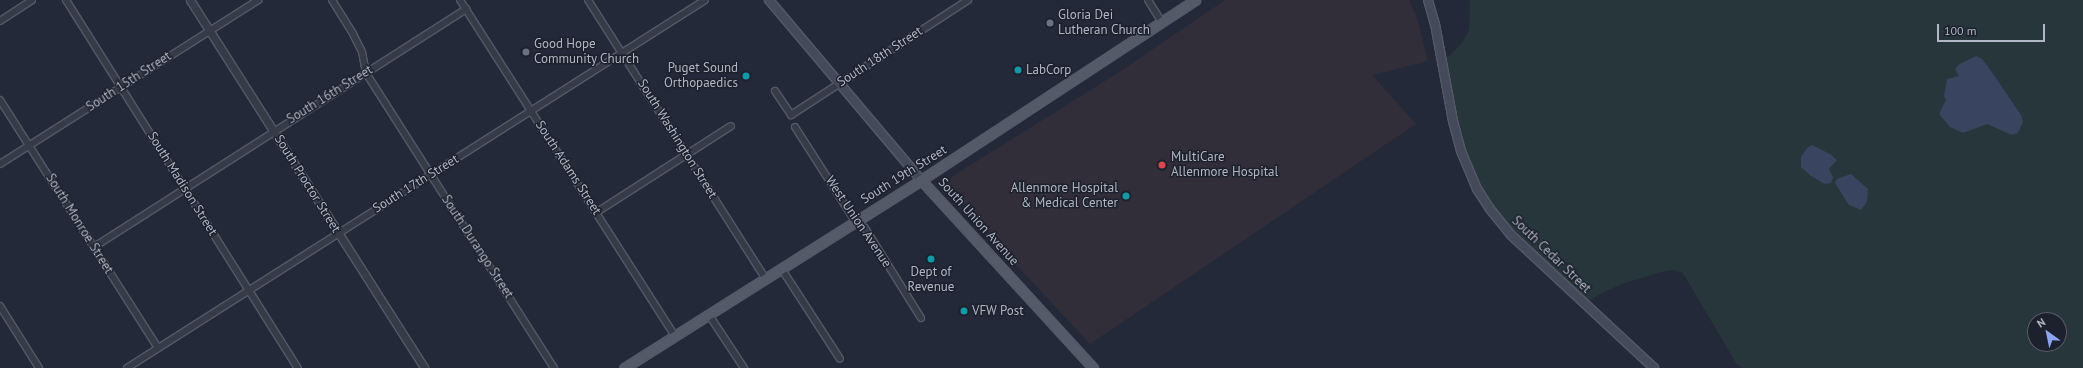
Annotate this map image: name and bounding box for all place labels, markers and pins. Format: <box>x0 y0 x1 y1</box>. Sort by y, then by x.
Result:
place label: Gloria Dei Lutheran Church <box>1058 8 1150 39</box>
marker: Gloria Dei Lutheran Church <box>1045 18 1055 28</box>
place label: Good Hope Community Church <box>534 37 640 68</box>
marker: Good Hope Community Church <box>521 47 531 57</box>
place label: Puget Sound Orthopaedics <box>664 61 738 92</box>
place label: LabCorp <box>1026 62 1071 78</box>
marker: LabCorp <box>1013 65 1023 75</box>
marker: Puget Sound Orthopaedics <box>741 71 751 81</box>
place label: MultiCare Allenmore Hospital <box>1171 150 1278 181</box>
marker: MultiCare Allenmore Hospital <box>1156 159 1168 171</box>
place label: Allenmore Hospital & Medical Center <box>1011 181 1118 212</box>
marker: Allenmore Hospital & Medical Center <box>1121 191 1131 201</box>
marker: Dept of Revenue <box>926 254 936 264</box>
place label: Dept of Revenue <box>908 265 954 296</box>
place label: VFW Post <box>972 303 1024 319</box>
marker: VFW Post <box>959 306 969 316</box>

